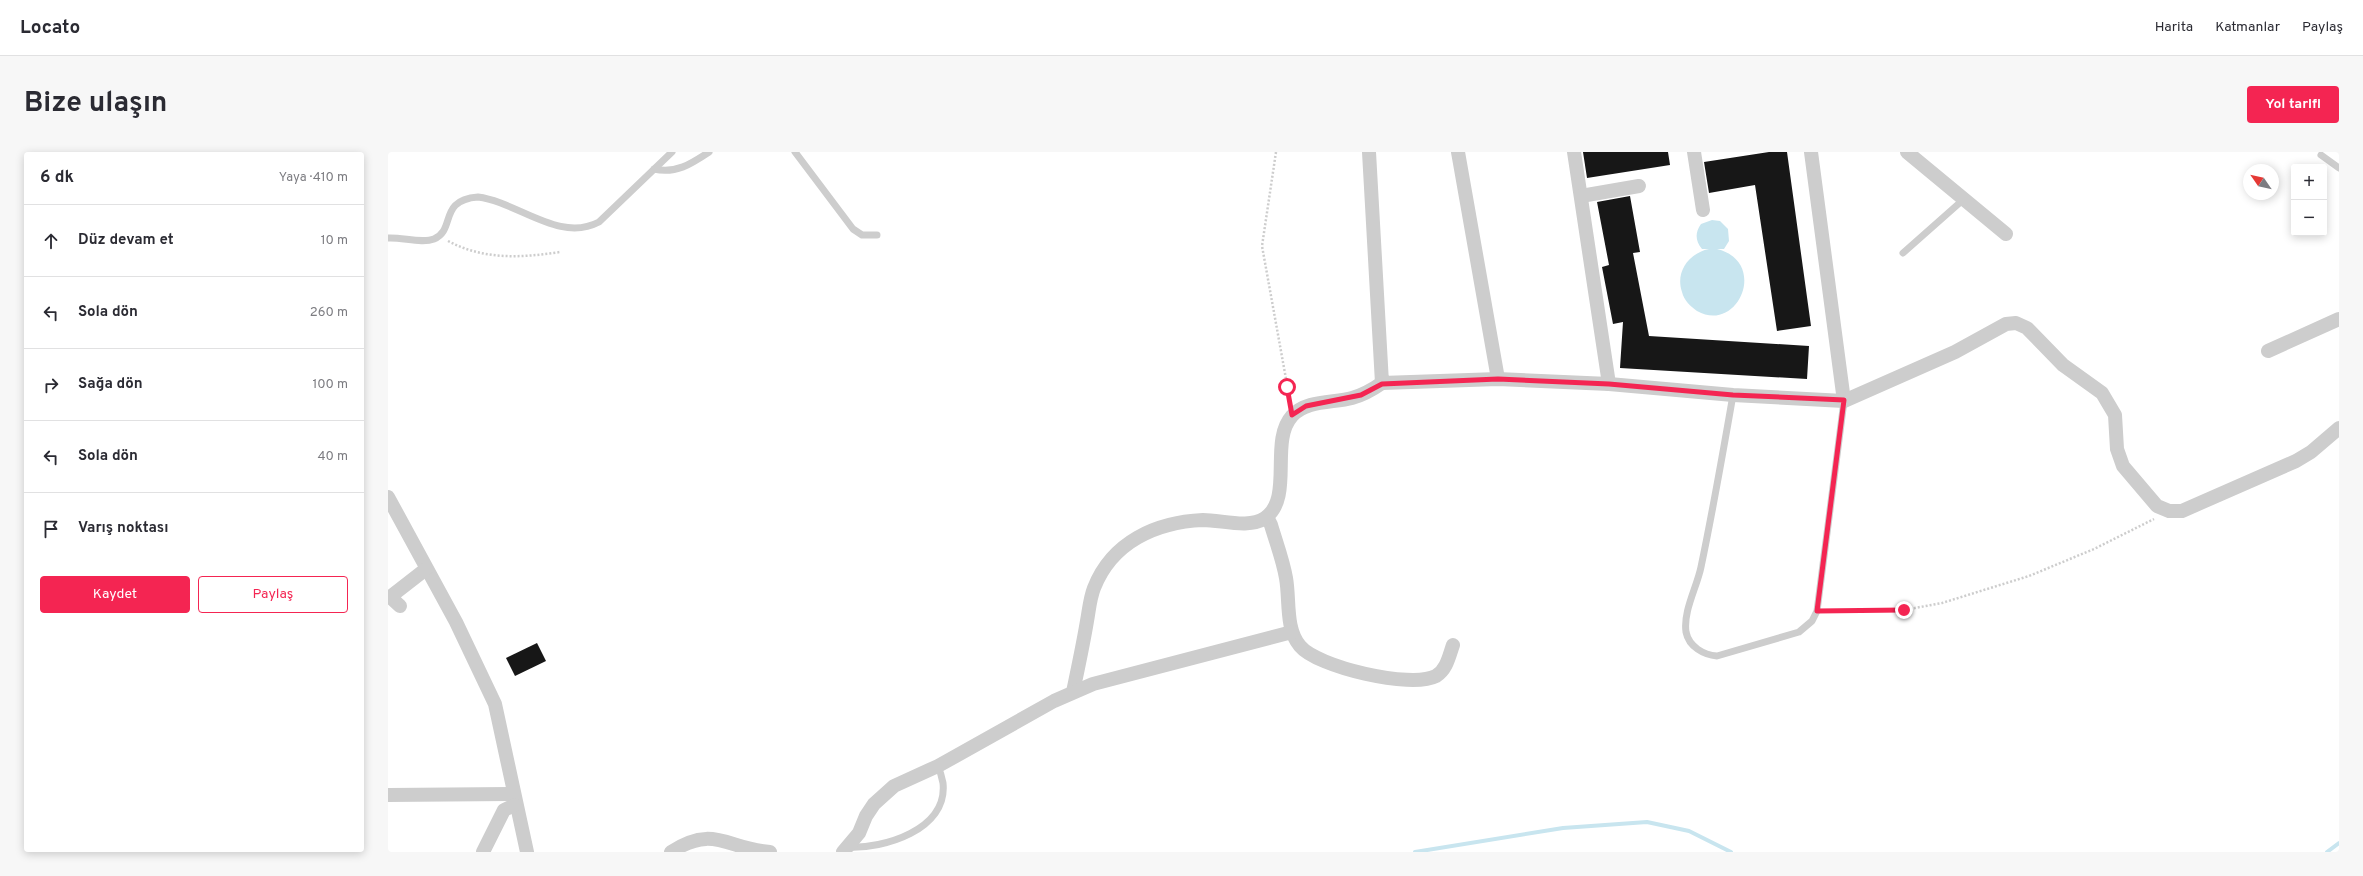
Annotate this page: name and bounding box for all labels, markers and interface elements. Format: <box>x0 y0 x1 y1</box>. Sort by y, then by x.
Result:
text: Locato <box>20 16 80 40</box>
text: Harita <box>2155 19 2193 36</box>
text: Katmanlar <box>2215 19 2280 36</box>
text: Paylaş <box>2302 19 2343 36</box>
text: Bize ulaşın <box>24 86 167 122</box>
button: Yol tarifi <box>2247 86 2339 123</box>
north arrow <box>2243 164 2279 200</box>
map controls <box>2291 164 2327 236</box>
button: + <box>2291 164 2327 200</box>
text: 6 dk <box>40 167 74 189</box>
text: Yaya · 410 m <box>279 170 348 186</box>
button: − <box>2291 200 2327 236</box>
icon: ahead <box>40 230 62 252</box>
text: Düz devam et <box>78 231 174 250</box>
text: 10 m <box>321 233 348 249</box>
icon: left <box>40 302 62 324</box>
text: Sola dön <box>78 303 138 322</box>
text: 260 m <box>310 305 348 321</box>
icon: right <box>40 374 62 396</box>
text: Sağa dön <box>78 375 143 394</box>
text: 100 m <box>312 377 348 393</box>
route start <box>1278 378 1296 396</box>
icon: left <box>40 446 62 468</box>
text: Sola dön <box>78 447 138 466</box>
text: 40 m <box>318 449 348 465</box>
icon: arrive <box>40 518 62 540</box>
text: Varış noktası <box>78 519 169 538</box>
button: Kaydet <box>40 576 190 613</box>
button: Paylaş <box>198 576 348 613</box>
route end <box>1895 601 1913 619</box>

